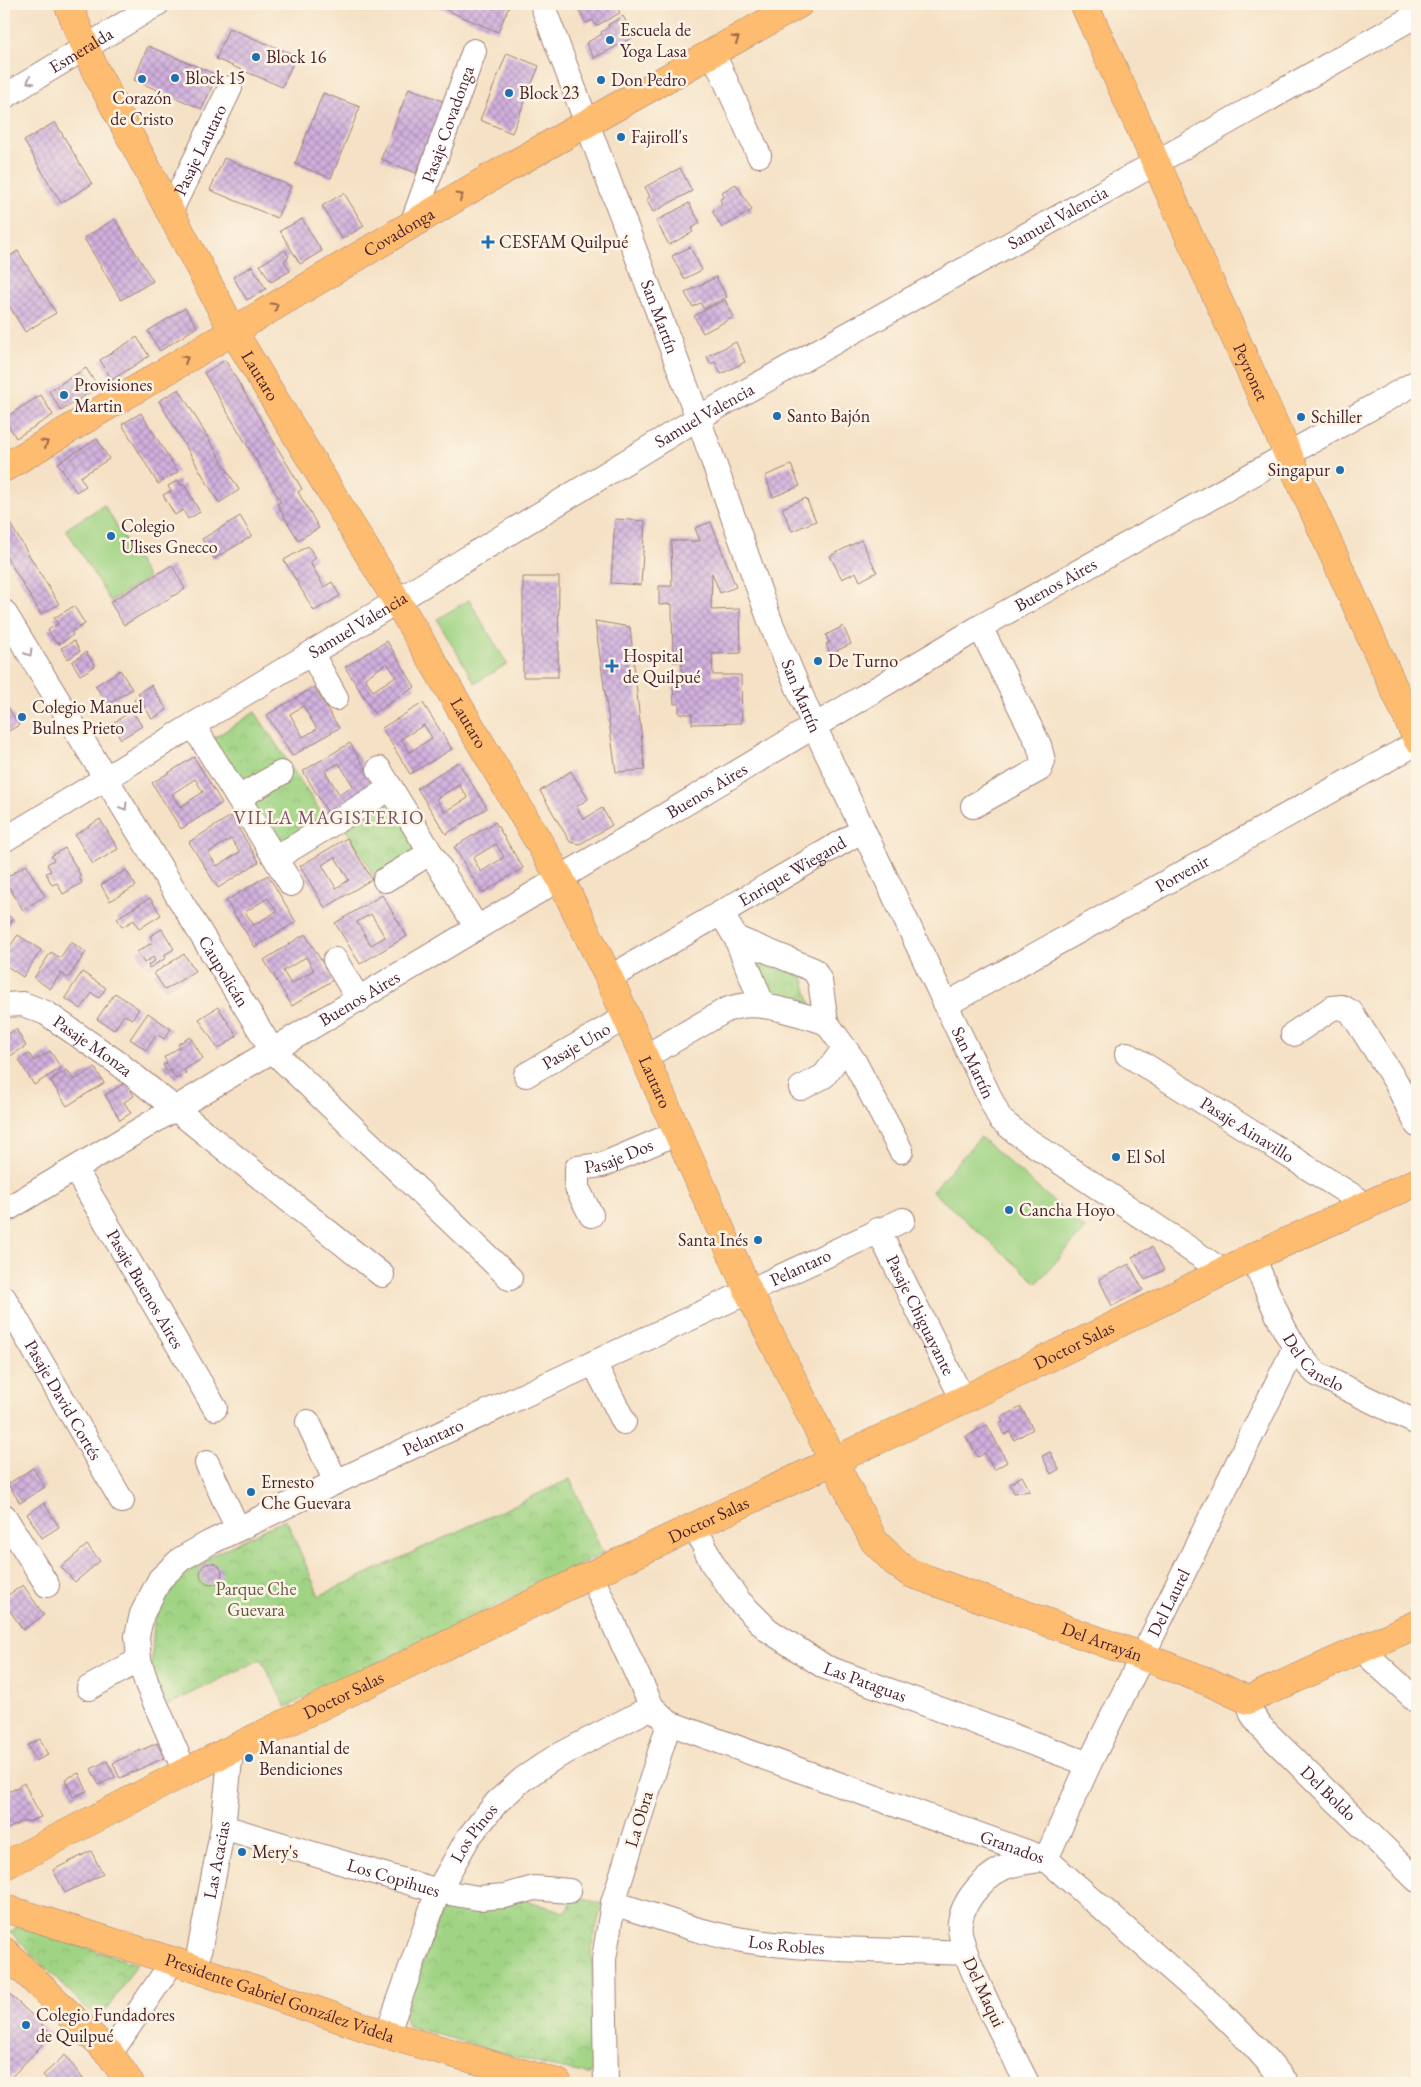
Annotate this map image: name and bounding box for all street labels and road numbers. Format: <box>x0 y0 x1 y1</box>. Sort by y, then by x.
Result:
street label: Esmeralda <box>44 21 118 78</box>
street label: Pasaje Covadonga <box>416 62 479 186</box>
street label: Pasaje Lautaro <box>168 100 232 199</box>
street label: Samuel Valencia <box>1003 180 1112 254</box>
street label: Covadonga <box>359 201 439 262</box>
street label: San Martín <box>636 276 685 357</box>
street label: Peyronet <box>1228 339 1274 405</box>
street label: Lautaro <box>237 346 285 405</box>
street label: Samuel Valencia <box>650 377 759 453</box>
street label: Buenos Aires <box>1010 552 1101 616</box>
street label: Samuel Valencia <box>304 585 412 663</box>
street label: San Martín <box>776 656 828 737</box>
street label: Lautaro <box>445 693 493 752</box>
street label: Buenos Aires <box>662 757 752 823</box>
street label: Enrique Wiegand <box>734 830 851 911</box>
street label: Porvenir <box>1151 849 1213 897</box>
street label: Caupolicán <box>193 931 255 1011</box>
street label: Buenos Aires <box>314 965 404 1031</box>
street label: Pasaje Monza <box>49 1010 138 1082</box>
street label: Pasaje Uno <box>537 1017 614 1074</box>
street label: San Martín <box>947 1022 1001 1103</box>
street label: Lautaro <box>634 1052 677 1112</box>
street label: Pasaje Ainavillo <box>1196 1091 1299 1167</box>
street label: Pasaje Dos <box>583 1133 657 1178</box>
street label: Pasaje Buenos Aires <box>102 1225 190 1353</box>
street label: Pelantaro <box>766 1243 835 1291</box>
street label: Pasaje Chiguayante <box>881 1251 961 1379</box>
street label: Doctor Salas <box>1030 1315 1118 1374</box>
street label: Del Canelo <box>1278 1329 1348 1397</box>
street label: Pasaje David Cortés <box>20 1335 108 1464</box>
street label: Pelantaro <box>398 1413 467 1461</box>
street label: Doctor Salas <box>664 1490 753 1548</box>
street label: Del Laurel <box>1142 1565 1195 1640</box>
street label: Del Arrayán <box>1059 1616 1146 1667</box>
street label: Las Pataguas <box>821 1656 910 1707</box>
street label: Doctor Salas <box>299 1665 387 1724</box>
street label: Del Boldo <box>1296 1760 1362 1826</box>
street label: La Obra <box>619 1787 658 1850</box>
street label: Los Pinos <box>445 1798 502 1866</box>
street label: Las Acacias <box>198 1820 235 1901</box>
street label: Granados <box>977 1824 1048 1869</box>
street label: Los Copihues <box>344 1853 443 1902</box>
street label: Los Robles <box>747 1929 826 1959</box>
street label: Presidente Gabriel González Videla <box>162 1947 398 2048</box>
street label: Del Maqui <box>958 1953 1011 2031</box>

